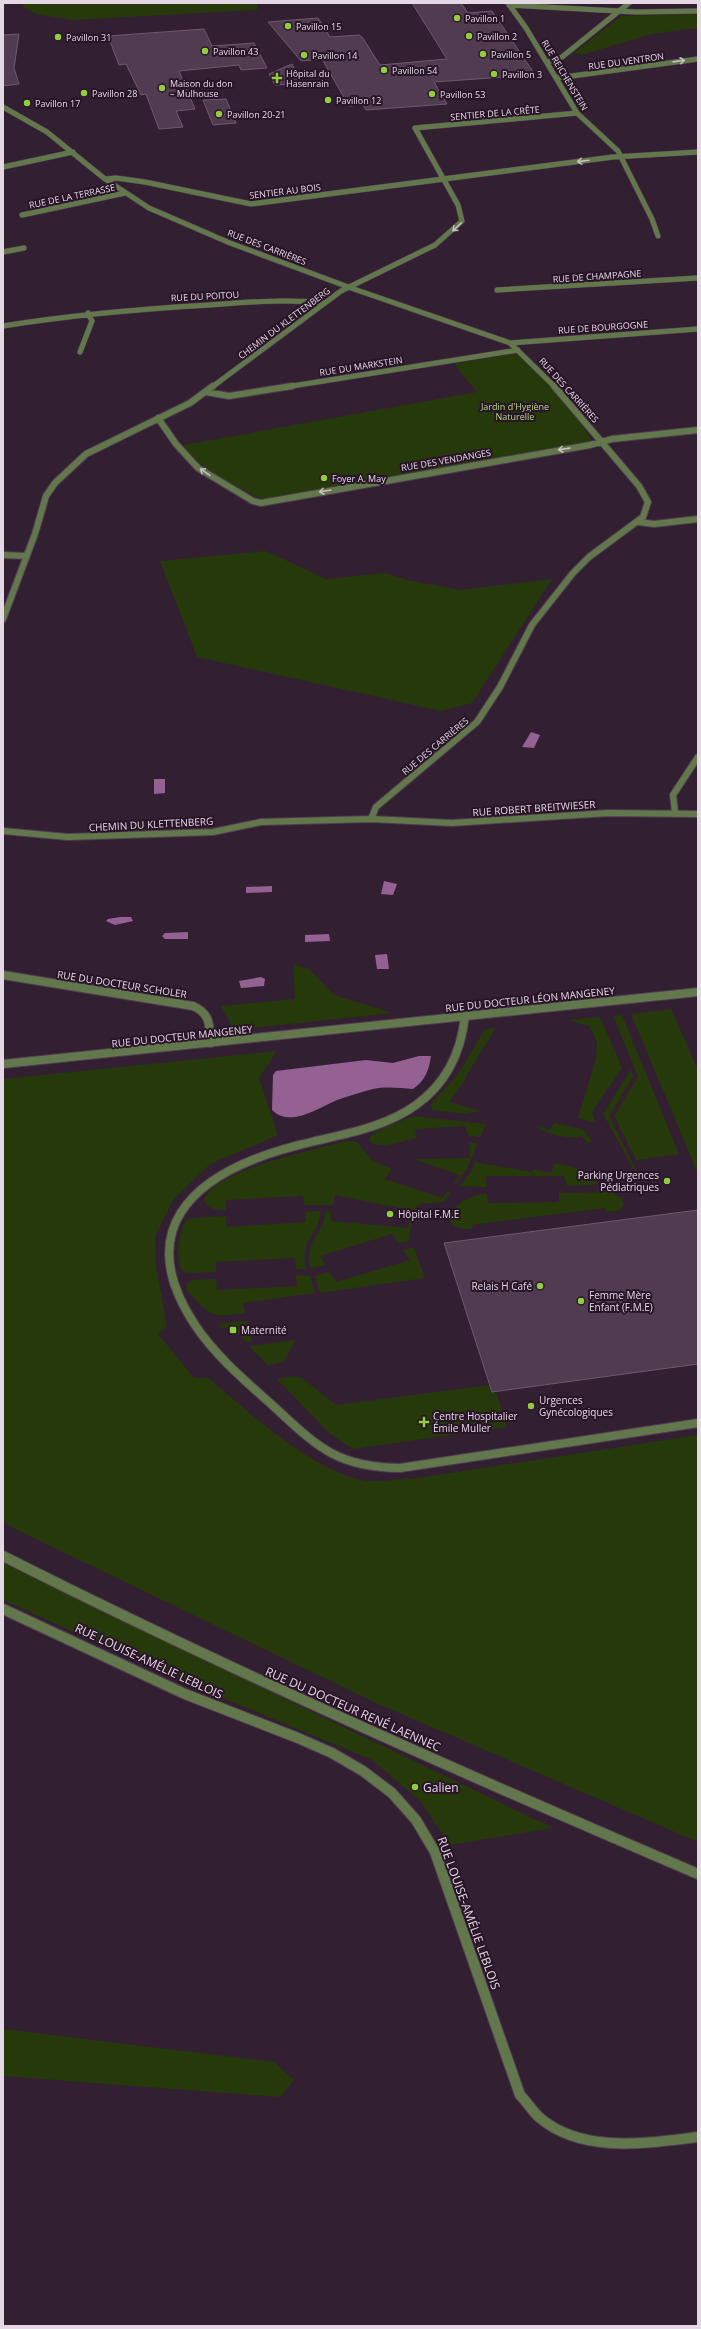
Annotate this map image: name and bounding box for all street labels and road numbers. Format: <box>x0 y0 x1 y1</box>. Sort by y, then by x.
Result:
street label: RUE REICHENSTEIN <box>539 37 591 113</box>
street label: RUE DU VENTRON <box>587 49 665 73</box>
street label: SENTIER DE LA CRÊTE <box>450 103 540 123</box>
street label: SENTIER AU BOIS <box>249 180 322 202</box>
street label: RUE DE LA TERRASSE <box>28 181 116 211</box>
street label: RUE DES CARRIÈRES <box>226 226 308 268</box>
street label: RUE DE CHAMPAGNE <box>552 266 642 286</box>
street label: CHEMIN DU KLETTENBERG <box>235 284 333 362</box>
street label: RUE DU POITOU <box>171 288 239 304</box>
street label: RUE DE BOURGOGNE <box>558 317 648 337</box>
street label: RUE DU MARKSTEIN <box>319 353 403 379</box>
street label: RUE DES CARRIÈRES <box>536 355 602 426</box>
street label: RUE DES VENDANGES <box>400 446 492 474</box>
street label: RUE DES CARRIÈRES <box>399 714 471 778</box>
street label: RUE ROBERT BREITWIESER <box>472 797 596 819</box>
street label: CHEMIN DU KLETTENBERG <box>88 814 214 834</box>
street label: RUE DU DOCTEUR SCHOLER <box>56 967 188 1001</box>
street label: RUE DU DOCTEUR LÉON MANGENEY <box>445 983 616 1015</box>
street label: RUE DU DOCTEUR MANGENEY <box>111 1022 254 1050</box>
street label: RUE LOUISE-AMÉLIE LEBLOIS <box>72 1619 226 1703</box>
street label: RUE DU DOCTEUR RENÉ LAENNEC <box>263 1663 444 1756</box>
street label: RUE LOUISE-AMÉLIE LEBLOIS <box>433 1834 505 1992</box>

